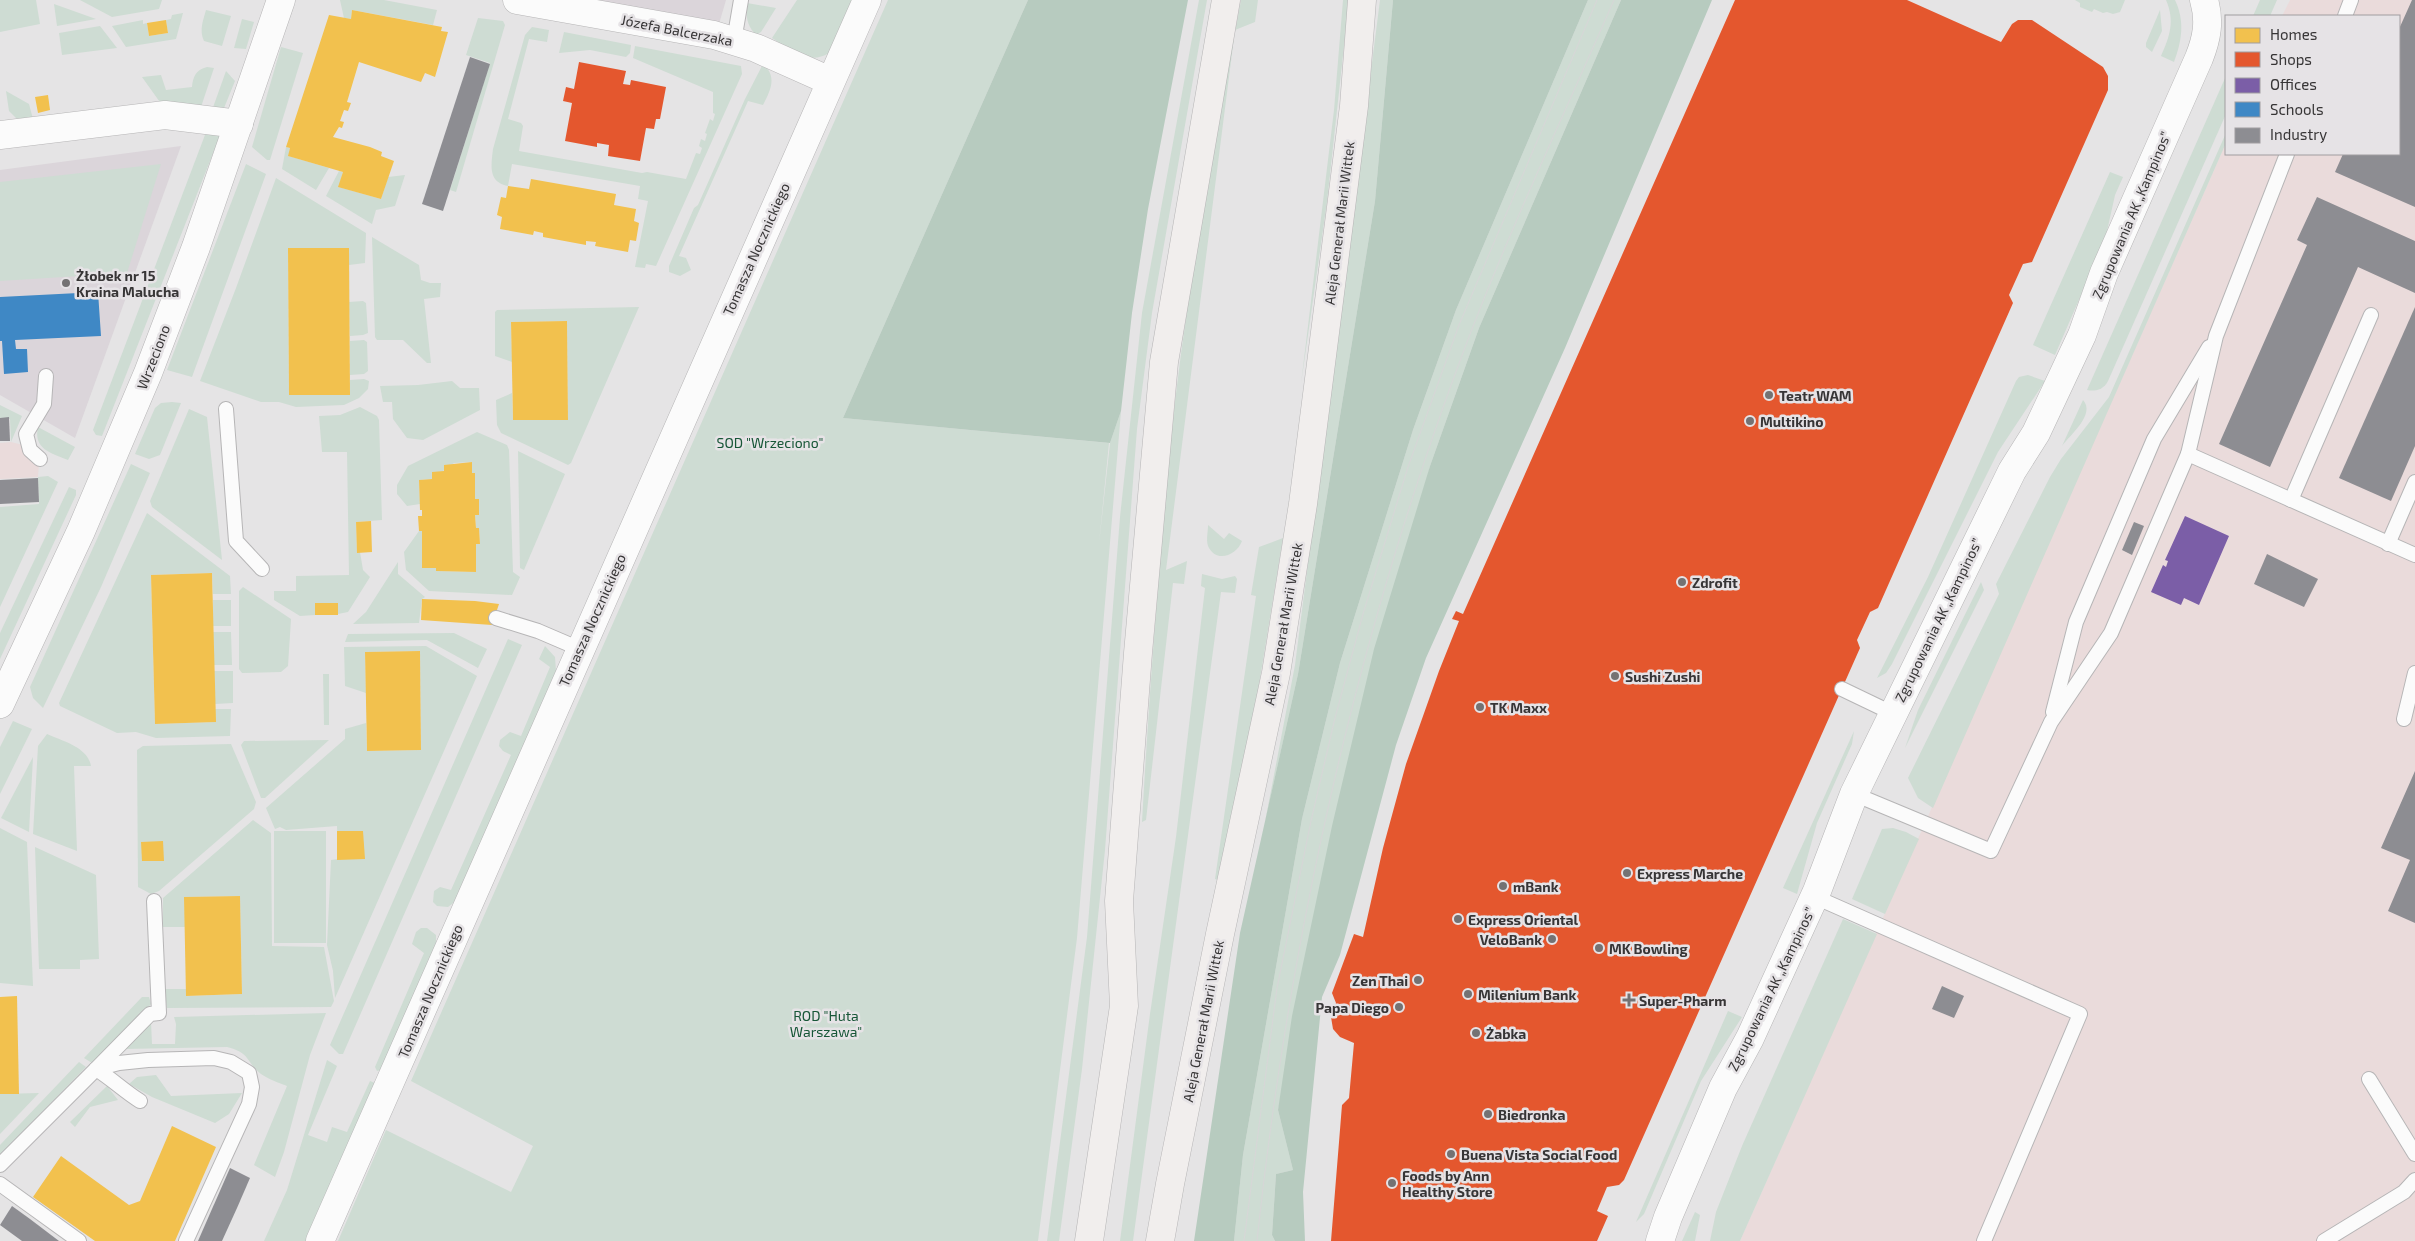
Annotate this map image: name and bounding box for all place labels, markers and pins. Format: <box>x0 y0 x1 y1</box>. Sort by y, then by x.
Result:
place label: Żłobek nr 15 Kraina Malucha <box>76 267 179 300</box>
marker: Żłobek nr 15 Kraina Malucha <box>60 277 72 289</box>
place label: Teatr WAM <box>1779 387 1852 404</box>
marker: Teatr WAM <box>1763 389 1775 401</box>
place label: Multikino <box>1760 413 1824 430</box>
marker: Multikino <box>1744 415 1756 427</box>
place label: Zdrofit <box>1692 574 1738 591</box>
marker: Zdrofit <box>1676 576 1688 588</box>
place label: Sushi Zushi <box>1625 668 1700 685</box>
marker: Sushi Zushi <box>1609 670 1621 682</box>
place label: TK Maxx <box>1490 699 1547 716</box>
marker: TK Maxx <box>1474 701 1486 713</box>
place label: Express Marche <box>1637 865 1743 882</box>
marker: Express Marche <box>1621 867 1633 879</box>
place label: mBank <box>1513 878 1559 895</box>
marker: mBank <box>1497 880 1509 892</box>
place label: Express Oriental <box>1468 911 1579 928</box>
marker: Express Oriental <box>1452 913 1464 925</box>
place label: VeloBank <box>1480 931 1542 948</box>
marker: VeloBank <box>1546 933 1558 945</box>
place label: MK Bowling <box>1609 940 1688 957</box>
marker: MK Bowling <box>1593 942 1605 954</box>
place label: Zen Thai <box>1352 972 1408 989</box>
marker: Zen Thai <box>1412 974 1424 986</box>
place label: Milenium Bank <box>1478 986 1576 1003</box>
marker: Milenium Bank <box>1462 988 1474 1000</box>
place label: Super-Pharm <box>1639 992 1727 1009</box>
marker: Super-Pharm <box>1623 994 1635 1006</box>
place label: Papa Diego <box>1315 999 1389 1016</box>
marker: Papa Diego <box>1393 1001 1405 1013</box>
place label: Żabka <box>1486 1025 1526 1042</box>
marker: Żabka <box>1470 1027 1482 1039</box>
place label: Biedronka <box>1498 1106 1565 1123</box>
marker: Biedronka <box>1482 1108 1494 1120</box>
place label: Buena Vista Social Food <box>1461 1146 1617 1163</box>
marker: Buena Vista Social Food <box>1445 1148 1457 1160</box>
place label: Foods by Ann Healthy Store <box>1402 1167 1493 1200</box>
marker: Foods by Ann Healthy Store <box>1386 1177 1398 1189</box>

